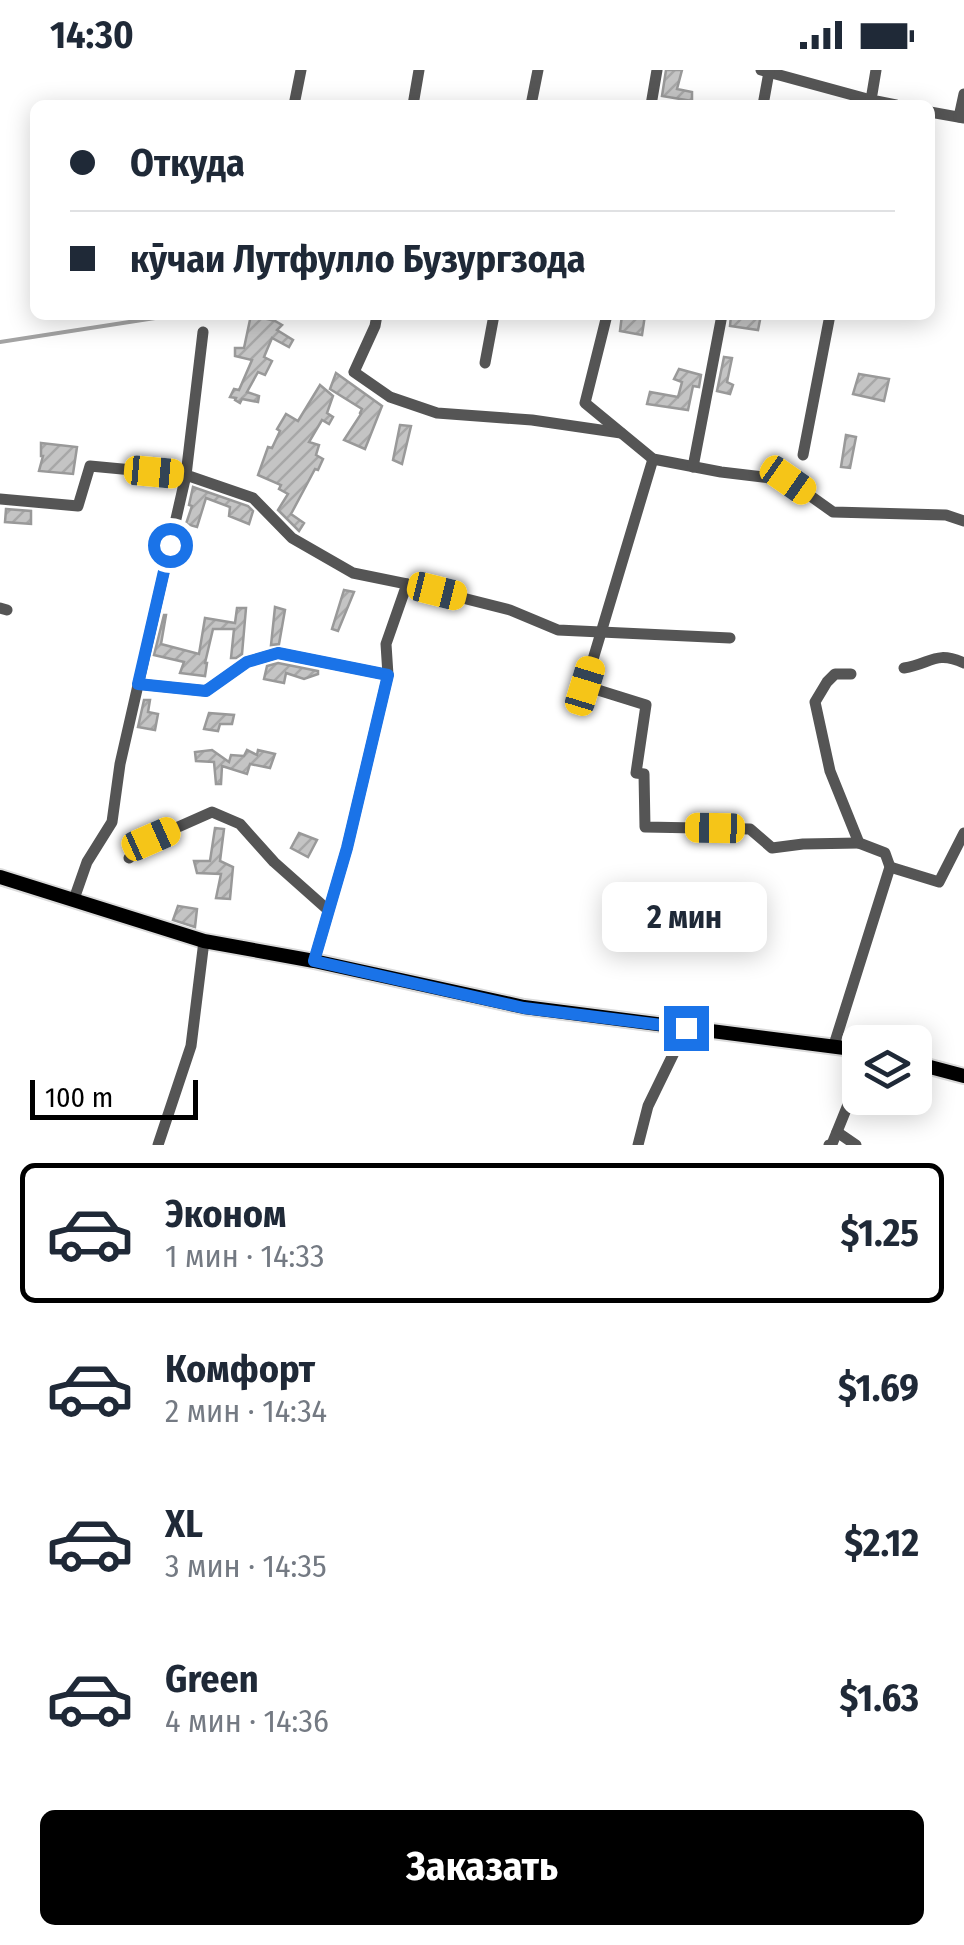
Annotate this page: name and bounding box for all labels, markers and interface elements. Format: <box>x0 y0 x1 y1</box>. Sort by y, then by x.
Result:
text: 14:30 <box>50 12 134 58</box>
text: Откуда <box>130 140 245 186</box>
text: кӯчаи Лутфулло Бузургзода <box>130 236 586 282</box>
car <box>755 451 821 509</box>
car <box>123 454 185 490</box>
route start <box>148 523 193 568</box>
car <box>404 569 470 613</box>
car <box>562 653 608 719</box>
car <box>685 812 745 844</box>
car <box>117 813 185 865</box>
callout: 2 мин <box>604 883 768 953</box>
text: 2 мин <box>647 898 722 936</box>
route end <box>664 1006 709 1051</box>
map controls <box>842 1025 932 1115</box>
button: layers <box>842 1025 932 1115</box>
scale bar <box>30 1075 198 1120</box>
text: 100 m <box>45 1081 113 1114</box>
icon: car <box>45 1188 135 1278</box>
text: Эконом <box>165 1191 286 1237</box>
text: $1.25 <box>840 1210 919 1256</box>
text: 1 мин · 14:33 <box>165 1237 324 1275</box>
icon: car <box>45 1343 135 1433</box>
text: Комфорт <box>165 1346 315 1392</box>
text: $1.69 <box>838 1365 919 1411</box>
text: 2 мин · 14:34 <box>165 1392 327 1430</box>
icon: car <box>45 1498 135 1588</box>
text: XL <box>165 1501 203 1547</box>
text: $2.12 <box>844 1520 919 1566</box>
text: 3 мин · 14:35 <box>165 1547 327 1585</box>
icon: car <box>45 1653 135 1743</box>
text: Green <box>165 1656 259 1702</box>
text: $1.63 <box>840 1675 919 1721</box>
text: 4 мин · 14:36 <box>165 1702 329 1740</box>
button: Заказать <box>40 1810 924 1925</box>

